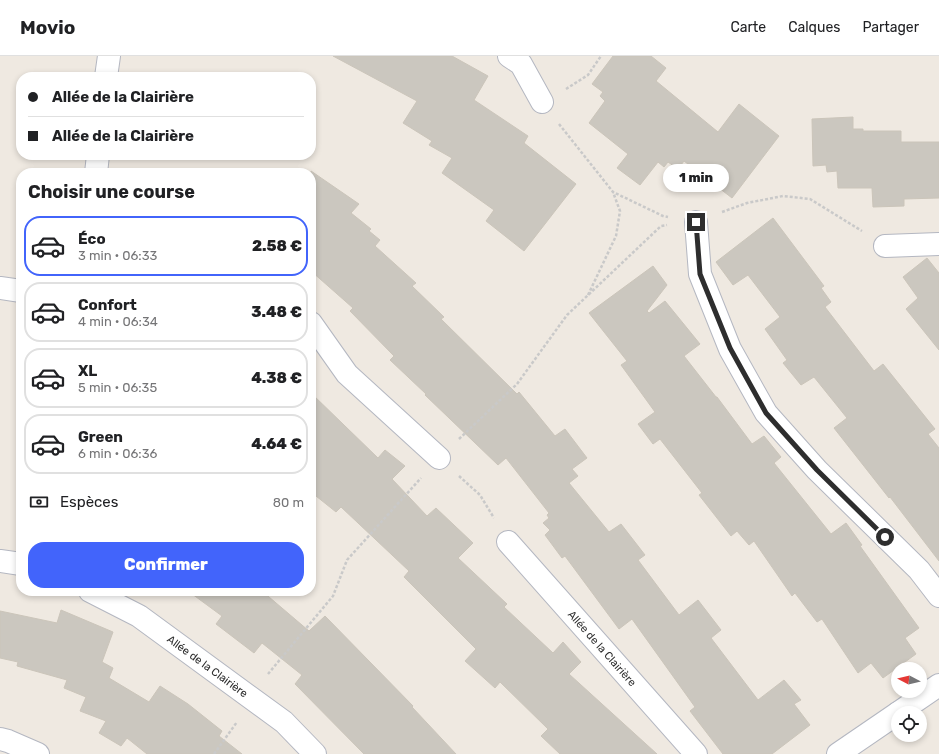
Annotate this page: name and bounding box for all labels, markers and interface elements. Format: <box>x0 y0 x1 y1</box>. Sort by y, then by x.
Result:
text: Movio <box>20 16 75 39</box>
text: Carte <box>730 19 766 36</box>
text: Calques <box>788 19 840 36</box>
text: Partager <box>862 19 919 36</box>
text: Allée de la Clairière <box>52 88 194 106</box>
text: Allée de la Clairière <box>52 127 194 145</box>
callout: 1 min <box>663 164 729 192</box>
text: 1 min <box>679 170 713 185</box>
text: Choisir une course <box>28 181 195 203</box>
route end <box>687 213 705 231</box>
icon: car <box>30 228 66 264</box>
text: Éco <box>78 230 106 248</box>
text: 2.58 € <box>252 237 302 255</box>
text: 3 min · 06:33 <box>78 248 157 263</box>
icon: car <box>30 294 66 330</box>
text: Confort <box>78 296 137 314</box>
text: 3.48 € <box>251 303 302 321</box>
text: 4 min · 06:34 <box>78 314 158 329</box>
icon: car <box>30 360 66 396</box>
text: XL <box>78 362 97 380</box>
text: 4.38 € <box>251 369 302 387</box>
text: 5 min · 06:35 <box>78 380 157 395</box>
icon: car <box>30 426 66 462</box>
text: Green <box>78 428 123 446</box>
text: 4.64 € <box>251 435 302 453</box>
text: 6 min · 06:36 <box>78 446 157 461</box>
icon: cash <box>28 491 50 513</box>
text: Espèces <box>60 493 118 511</box>
text: 80 m <box>273 495 304 510</box>
route start <box>876 528 894 546</box>
button: Confirmer <box>28 542 304 588</box>
street label: Allée de la Clairière <box>565 608 639 689</box>
street label: Allée de la Clairière <box>165 632 250 700</box>
north arrow <box>891 662 927 698</box>
map controls <box>891 662 927 742</box>
button: locate <box>891 706 927 742</box>

